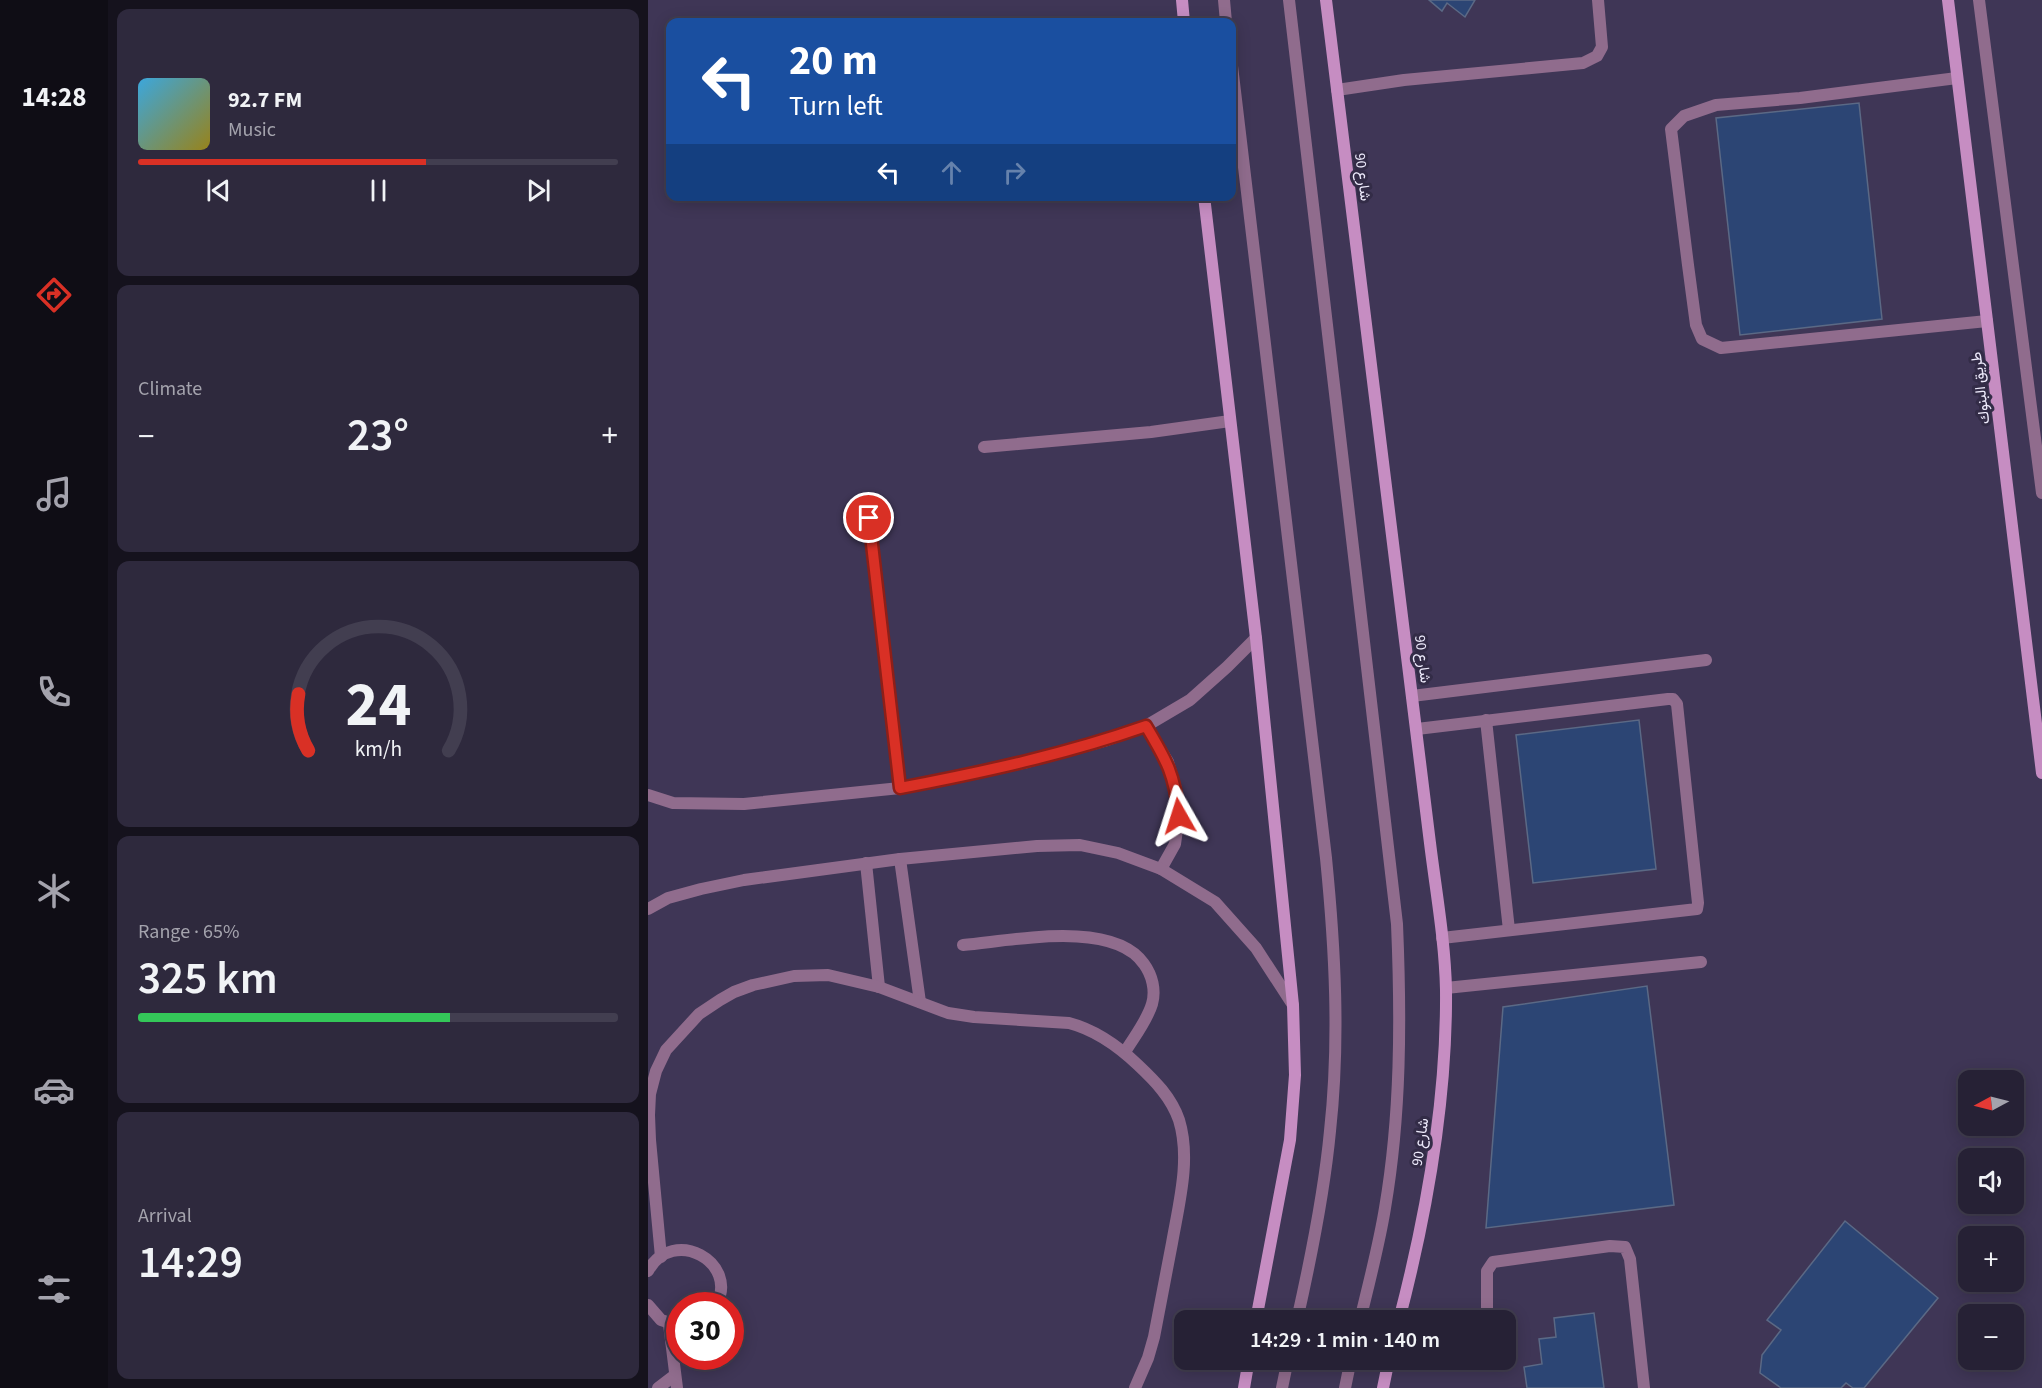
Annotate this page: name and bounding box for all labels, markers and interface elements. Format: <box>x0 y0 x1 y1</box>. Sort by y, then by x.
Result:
text: 20 m <box>789 31 878 91</box>
icon: left <box>690 42 768 120</box>
text: 14:28 <box>21 78 87 117</box>
text: 92.7 FM <box>228 84 302 116</box>
text: Turn left <box>789 87 883 126</box>
text: Music <box>228 116 276 144</box>
street label: شارع 90 <box>1349 152 1376 202</box>
icon: left <box>872 156 905 189</box>
icon: ahead <box>935 156 968 189</box>
icon: right <box>998 156 1031 189</box>
icon: previous <box>202 174 235 207</box>
icon: pause <box>362 174 395 207</box>
icon: next <box>522 174 555 207</box>
icon: directions <box>33 274 75 316</box>
street label: طريق البنوك <box>1966 350 1995 425</box>
text: Climate <box>138 375 202 403</box>
text: 23° <box>347 404 409 468</box>
text: − <box>138 413 154 460</box>
text: + <box>602 413 618 460</box>
icon: music <box>33 473 75 515</box>
pin <box>843 492 894 543</box>
icon: arrive <box>852 501 885 534</box>
street label: شارع 90 <box>1409 634 1436 684</box>
text: 24 <box>345 661 411 750</box>
icon: phone <box>33 671 75 713</box>
text: km/h <box>354 734 402 765</box>
position arrow <box>1147 784 1211 848</box>
icon: climate <box>33 870 75 912</box>
text: Range · 65% <box>138 918 239 946</box>
text: 325 km <box>138 947 278 1011</box>
icon: car <box>33 1069 75 1111</box>
north arrow <box>1958 1070 2024 1136</box>
map controls <box>1958 1070 2024 1370</box>
street label: شارع 90 <box>1407 1117 1434 1167</box>
button: sound <box>1958 1148 2024 1214</box>
text: Arrival <box>138 1202 192 1230</box>
button: + <box>1958 1226 2024 1292</box>
text: 14:29 <box>138 1231 243 1295</box>
icon: filters <box>33 1268 75 1310</box>
speed limit sign: 30 <box>666 1292 744 1370</box>
button: − <box>1958 1304 2024 1370</box>
text: 14:29 · 1 min · 140 m <box>1250 1324 1440 1356</box>

